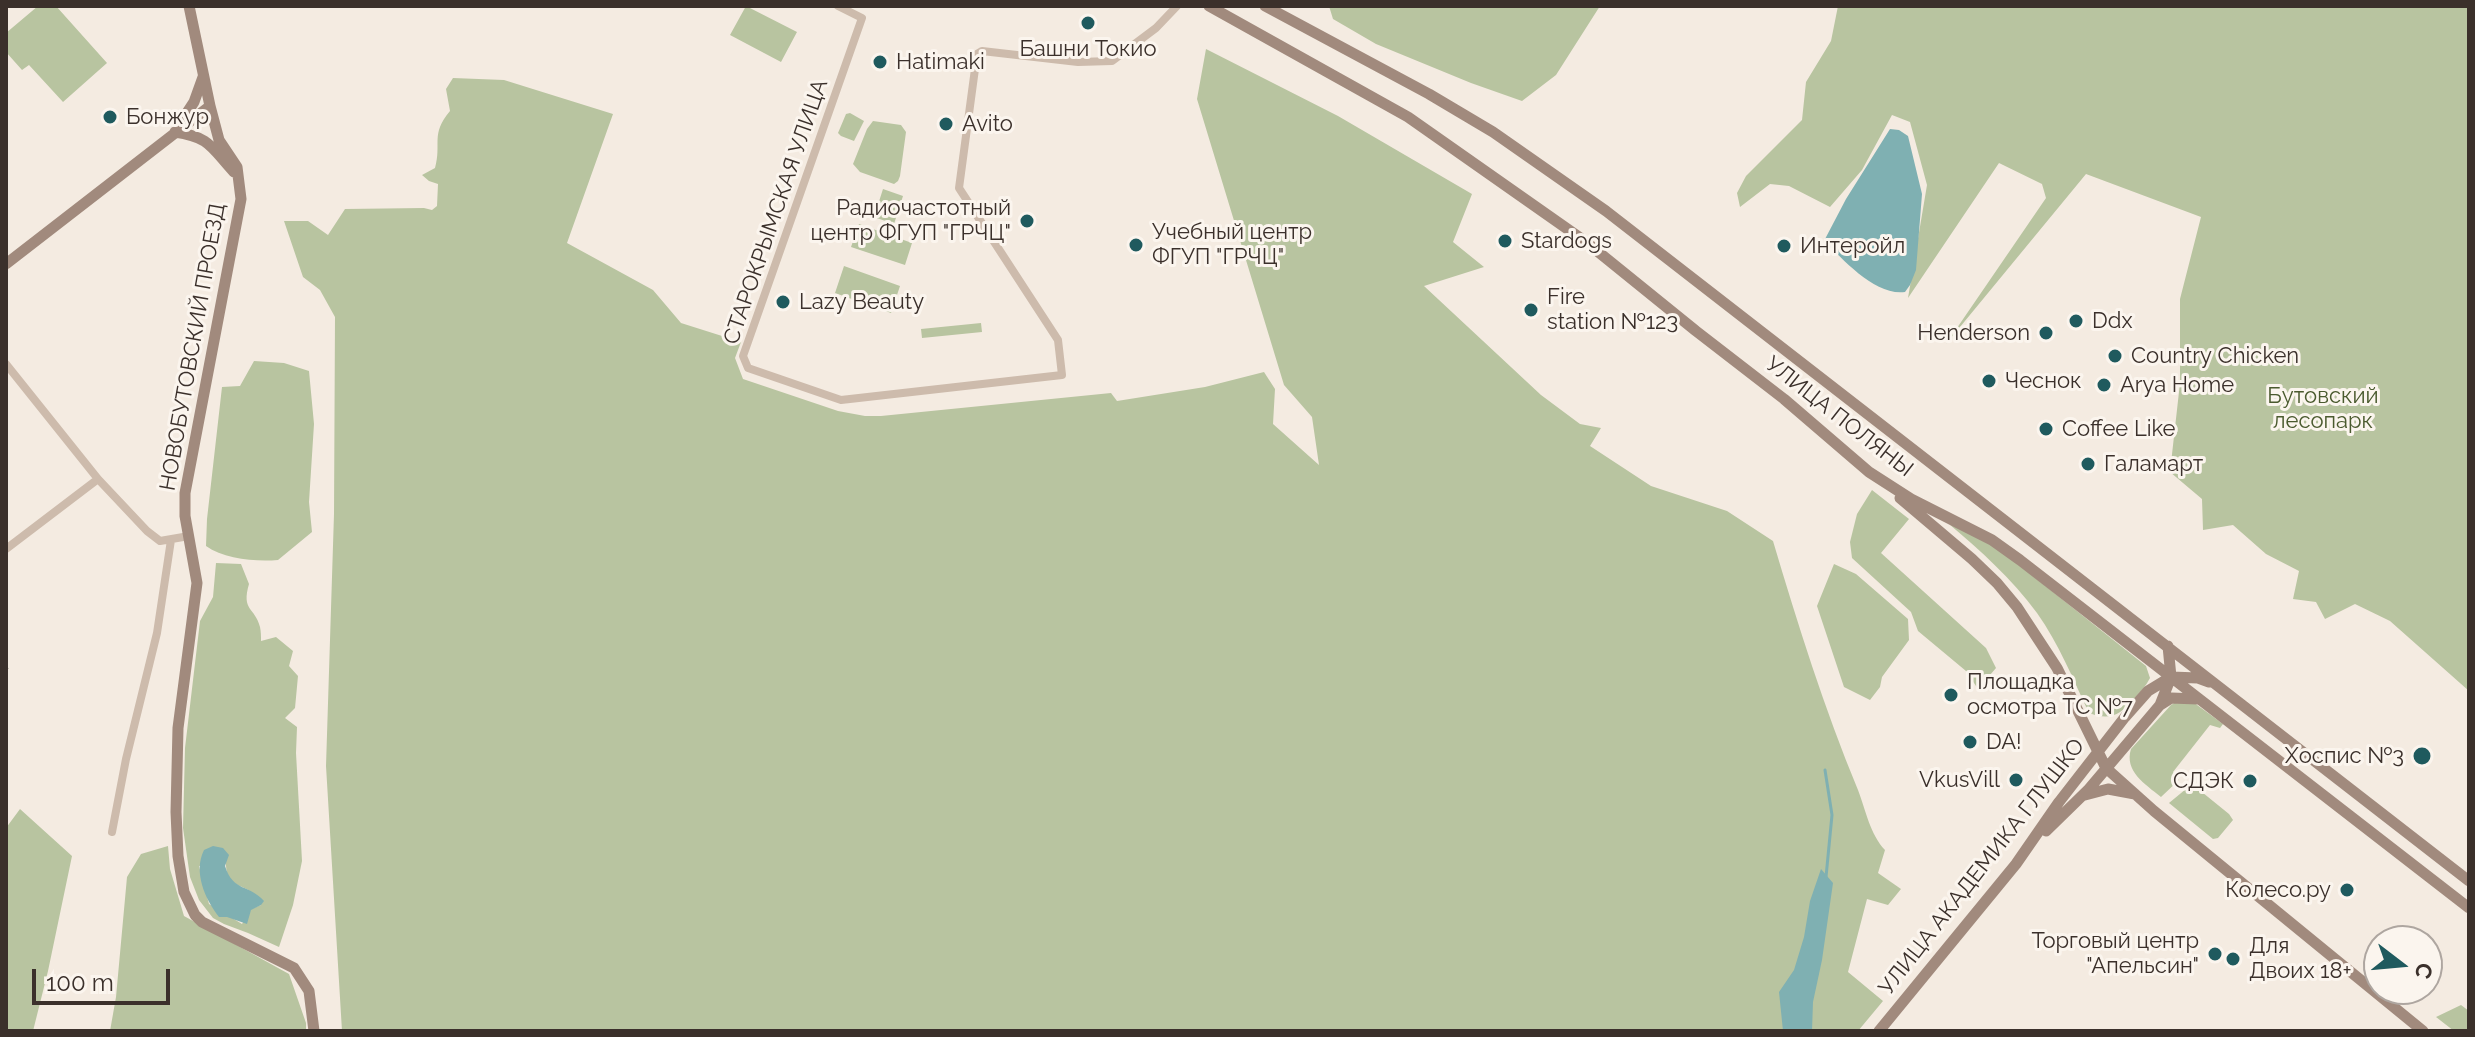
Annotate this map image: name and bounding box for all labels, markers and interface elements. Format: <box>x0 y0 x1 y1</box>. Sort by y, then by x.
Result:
marker: Башни Токио <box>1079 14 1097 32</box>
place label: Башни Токио <box>1019 36 1157 62</box>
place label: Hatimaki <box>896 49 985 75</box>
marker: Hatimaki <box>871 53 889 71</box>
street label: СТАРОКРЫМСКАЯ УЛИЦА <box>718 76 834 348</box>
place label: Бонжур <box>126 104 209 130</box>
marker: Бонжур <box>101 108 119 126</box>
place label: Avito <box>962 111 1013 137</box>
marker: Avito <box>937 115 955 133</box>
place label: Радиочастотный центр ФГУП "ГРЧЦ" <box>811 195 1011 246</box>
street label: НОВОБУТОВСКИЙ ПРОЕЗД <box>155 201 231 493</box>
marker: Радиочастотный центр ФГУП "ГРЧЦ" <box>1018 212 1036 230</box>
place label: Учебный центр ФГУП "ГРЧЦ" <box>1152 219 1312 270</box>
place label: Stardogs <box>1521 228 1612 254</box>
marker: Stardogs <box>1496 232 1514 250</box>
place label: Интеройл <box>1800 233 1905 259</box>
marker: Учебный центр ФГУП "ГРЧЦ" <box>1127 236 1145 254</box>
marker: Интеройл <box>1775 237 1793 255</box>
place label: Fire station №123 <box>1547 284 1678 336</box>
place label: Lazy Beauty <box>799 289 924 315</box>
marker: Lazy Beauty <box>774 293 792 311</box>
marker: Fire station №123 <box>1522 301 1540 319</box>
place label: Ddx <box>2092 308 2133 334</box>
marker: Ddx <box>2067 312 2085 330</box>
place label: Henderson <box>1917 320 2030 346</box>
marker: Henderson <box>2037 324 2055 342</box>
place label: Country Chicken <box>2131 343 2299 369</box>
marker: Country Chicken <box>2106 347 2124 365</box>
street label: УЛИЦА ПОЛЯНЫ <box>1760 351 1918 483</box>
place label: Чеснок <box>2005 368 2082 394</box>
marker: Чеснок <box>1980 372 1998 390</box>
place label: Arya Home <box>2120 372 2234 398</box>
marker: Arya Home <box>2095 376 2113 394</box>
park label: Бутовский лесопарк <box>2267 383 2379 434</box>
place label: Coffee Like <box>2062 416 2175 442</box>
marker: Coffee Like <box>2037 420 2055 438</box>
place label: Галамарт <box>2104 451 2203 477</box>
marker: Галамарт <box>2079 455 2097 473</box>
place label: Площадка осмотра ТС №7 <box>1967 669 2133 720</box>
marker: Площадка осмотра ТС №7 <box>1942 686 1960 704</box>
place label: DA! <box>1986 729 2022 755</box>
street label: УЛИЦА АКАДЕМИКА ГЛУШКО <box>1874 733 2090 1001</box>
marker: DA! <box>1961 733 1979 751</box>
place label: Хоспис №3 <box>2285 743 2404 769</box>
marker: Хоспис №3 <box>2411 745 2433 767</box>
place label: VkusVill <box>1919 767 2000 793</box>
place label: СДЭК <box>2173 768 2234 794</box>
marker: VkusVill <box>2007 771 2025 789</box>
marker: СДЭК <box>2241 772 2259 790</box>
place label: Колесо.ру <box>2225 877 2331 903</box>
marker: Колесо.ру <box>2338 881 2356 899</box>
north arrow <box>2363 925 2443 1005</box>
place label: Торговый центр "Апельсин" <box>2031 928 2199 980</box>
place label: Для Двоих 18+ <box>2249 933 2352 984</box>
marker: Торговый центр "Апельсин" <box>2206 945 2224 963</box>
marker: Для Двоих 18+ <box>2224 950 2242 968</box>
scale bar <box>36 953 174 1003</box>
text: С <box>2410 960 2439 982</box>
text: 100 m <box>46 968 114 997</box>

